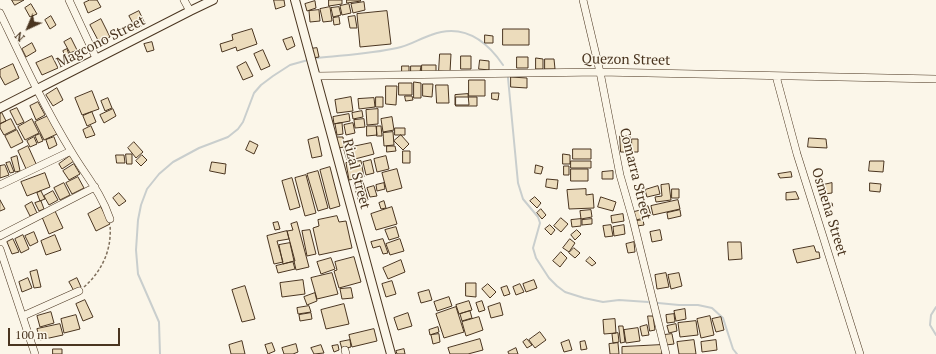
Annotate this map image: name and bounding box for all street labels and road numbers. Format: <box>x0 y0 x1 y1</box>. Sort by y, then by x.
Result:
street label: Magcono Street <box>54 12 148 72</box>
street label: Quezon Street <box>581 51 671 69</box>
street label: Comarra Street <box>615 126 655 222</box>
street label: Rizal Street <box>339 137 373 211</box>
street label: Osmeña Street <box>808 166 850 258</box>

